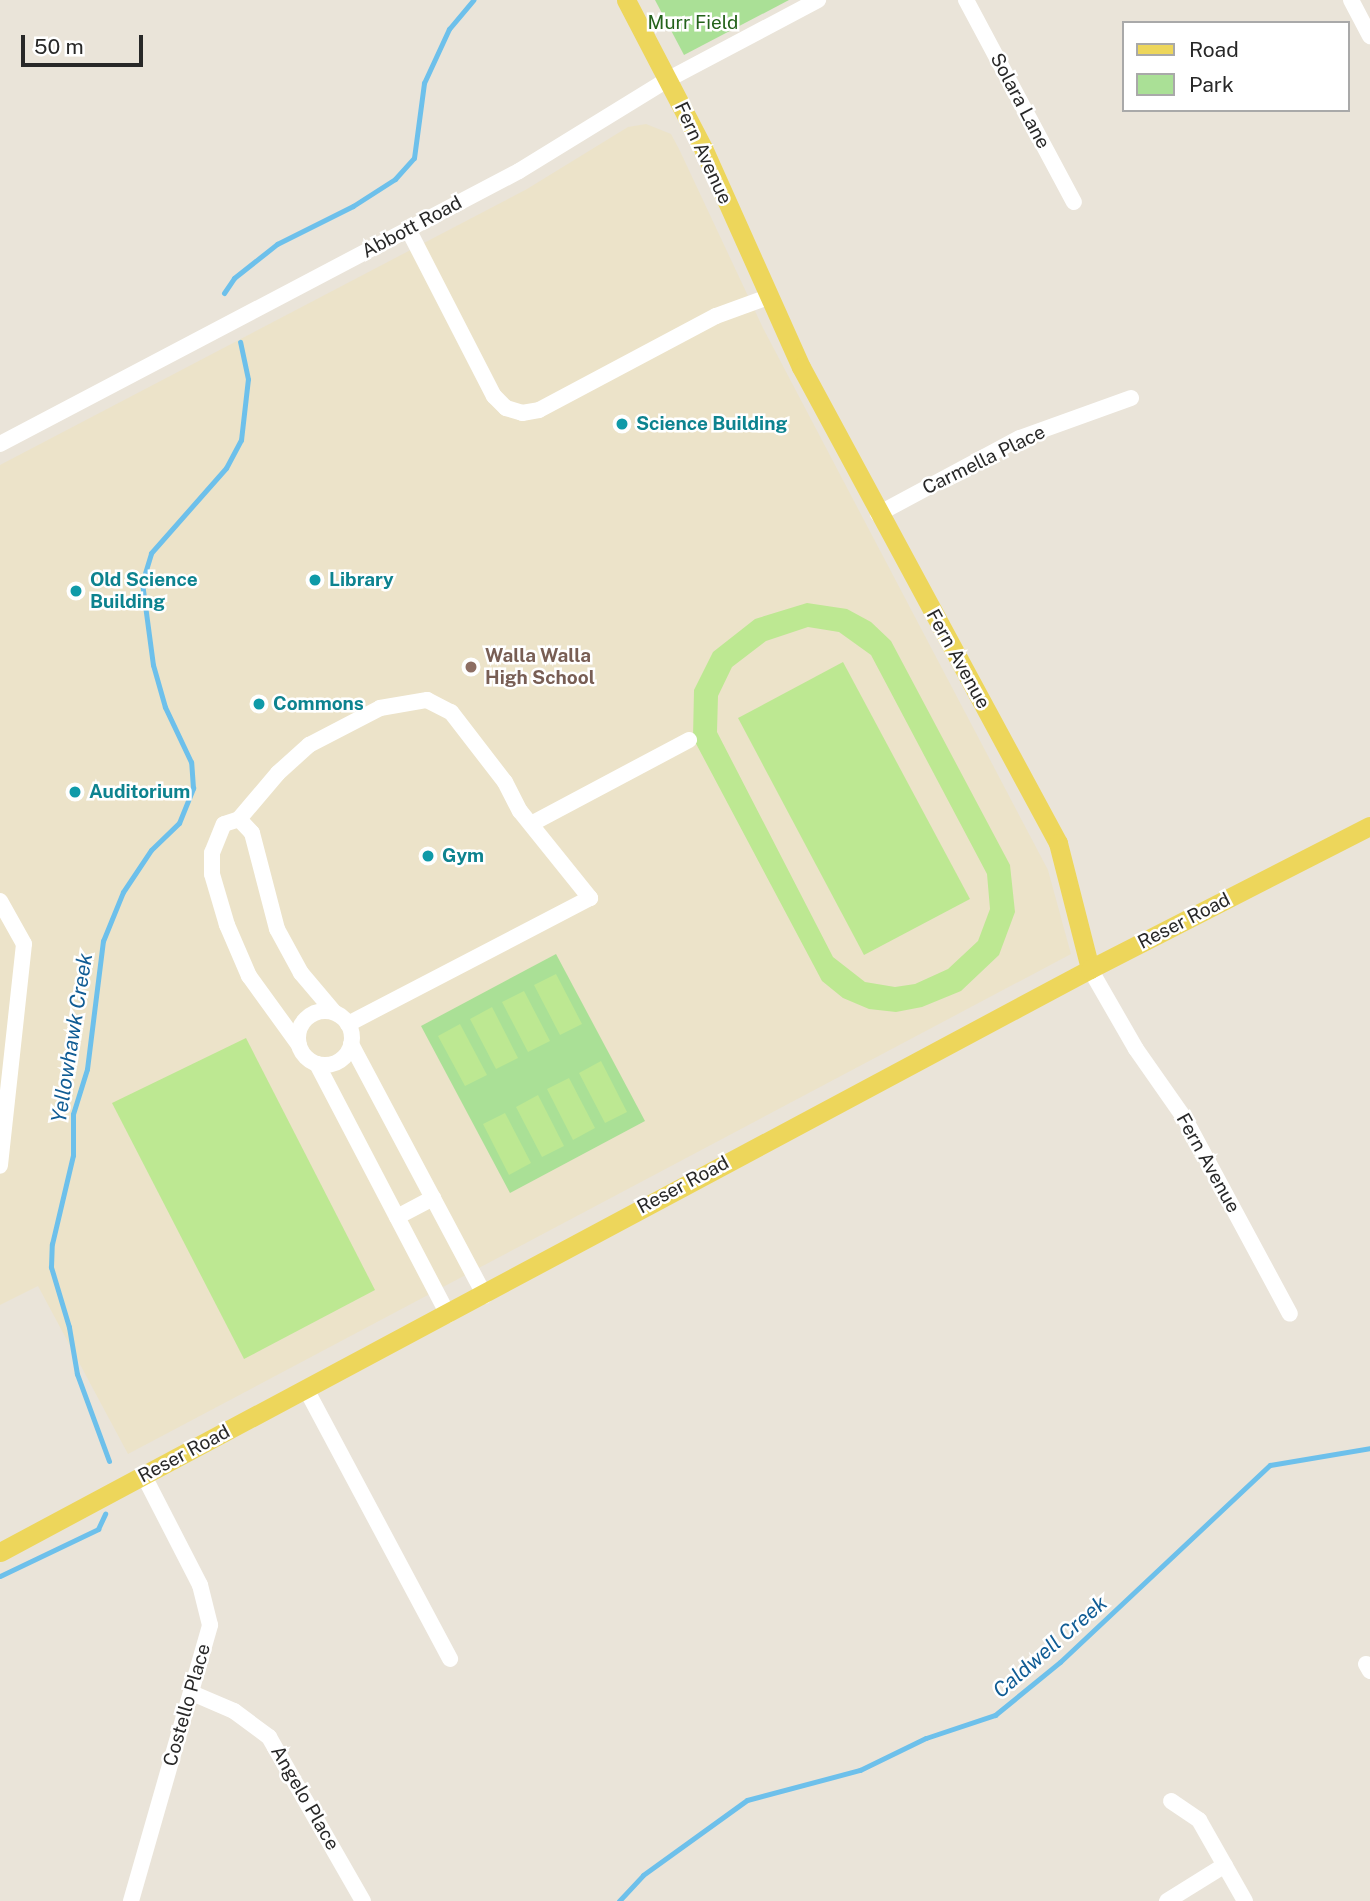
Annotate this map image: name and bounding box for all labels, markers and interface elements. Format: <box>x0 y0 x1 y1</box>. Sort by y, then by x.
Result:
park label: Murr Field <box>648 12 738 34</box>
scale bar <box>24 21 147 65</box>
legend <box>1122 21 1349 112</box>
text: 50 m <box>34 34 84 59</box>
text: Road <box>1189 37 1239 62</box>
street label: Solara Lane <box>985 49 1055 153</box>
text: Park <box>1189 72 1234 97</box>
street label: Fern Avenue <box>669 98 737 208</box>
street label: Abbott Road <box>358 191 466 263</box>
place label: Science Building <box>636 413 787 435</box>
marker: Science Building <box>614 416 630 432</box>
street label: Carmella Place <box>919 420 1049 500</box>
place label: Old Science Building <box>90 569 198 613</box>
place label: Library <box>329 569 394 591</box>
marker: Library <box>307 572 323 588</box>
marker: Old Science Building <box>68 583 84 599</box>
street label: Fern Avenue <box>921 605 995 713</box>
place label: Walla Walla High School <box>485 645 595 689</box>
marker: Walla Walla High School <box>463 659 479 675</box>
place label: Commons <box>273 693 364 715</box>
marker: Commons <box>251 696 267 712</box>
place label: Auditorium <box>89 781 190 803</box>
marker: Auditorium <box>67 784 83 800</box>
place label: Gym <box>442 845 484 867</box>
marker: Gym <box>420 848 436 864</box>
street label: Reser Road <box>1134 888 1234 954</box>
water label: Yellowhawk Creek <box>46 951 98 1125</box>
street label: Fern Avenue <box>1171 1109 1245 1217</box>
street label: Reser Road <box>633 1151 733 1219</box>
street label: Reser Road <box>134 1420 234 1488</box>
water label: Caldwell Creek <box>988 1591 1112 1703</box>
street label: Costello Place <box>159 1641 215 1769</box>
street label: Angelo Place <box>266 1742 344 1854</box>

